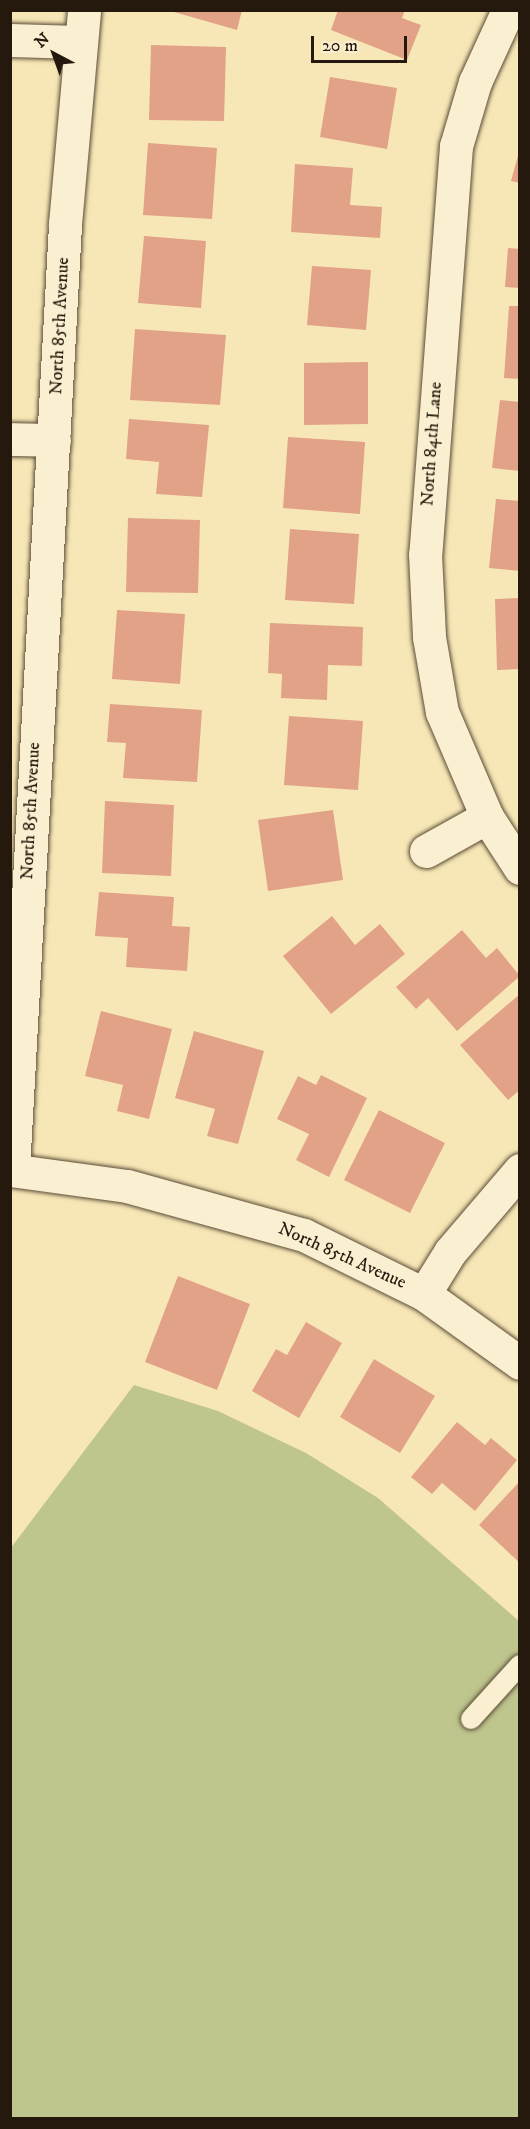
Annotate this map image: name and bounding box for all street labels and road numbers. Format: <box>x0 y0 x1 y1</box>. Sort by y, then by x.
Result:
street label: North 85th Avenue <box>46 257 74 395</box>
street label: North 84th Lane <box>417 381 447 507</box>
street label: North 85th Avenue <box>17 742 45 880</box>
street label: North 85th Avenue <box>275 1218 409 1294</box>

